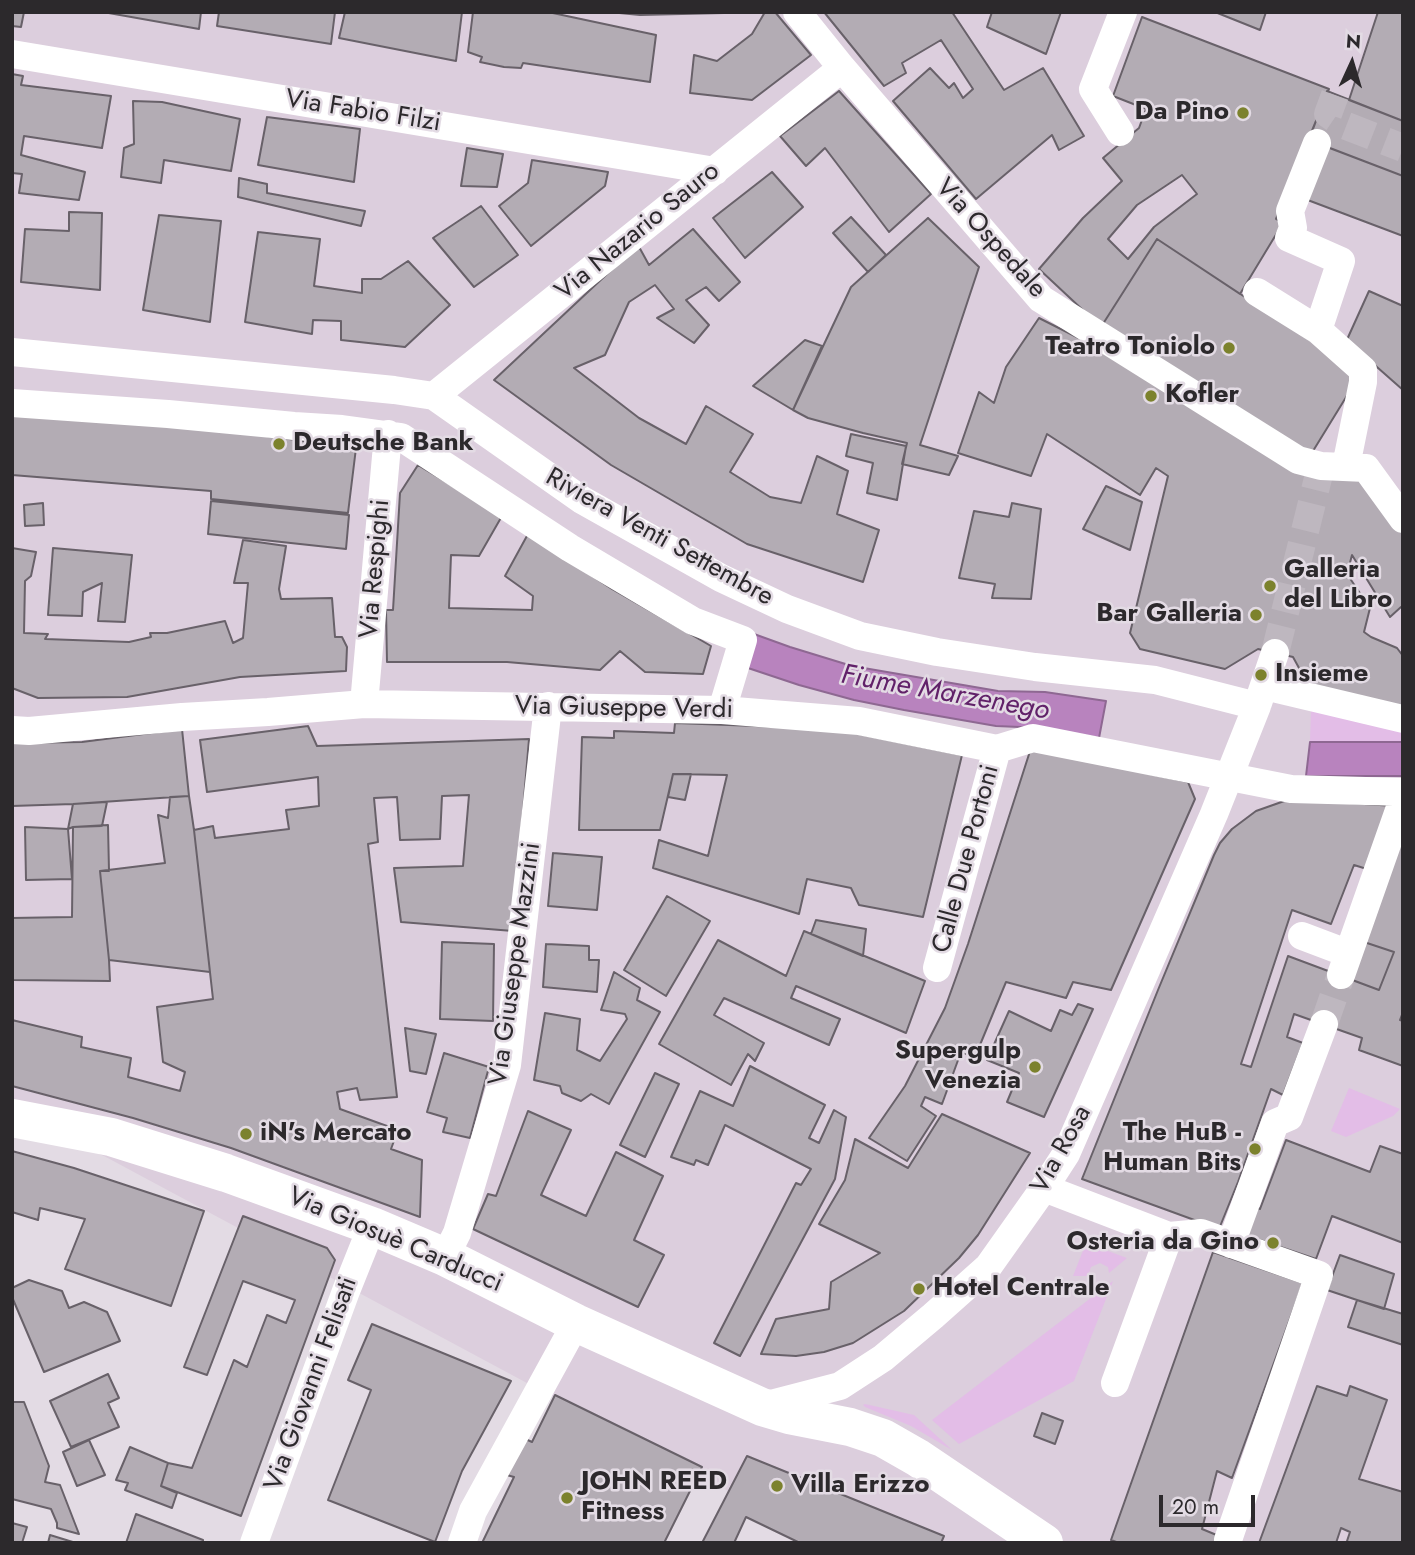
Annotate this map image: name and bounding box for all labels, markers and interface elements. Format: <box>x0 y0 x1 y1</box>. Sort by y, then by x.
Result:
north arrow <box>1317 28 1387 98</box>
text: N <box>1345 28 1362 56</box>
street label: Via Fabio Filzi <box>283 84 443 140</box>
place label: Da Pino <box>1134 97 1229 129</box>
marker: Da Pino <box>1235 105 1251 121</box>
street label: Via Nazario Sauro <box>550 156 726 308</box>
street label: Via Ospedale <box>928 173 1052 305</box>
place label: Teatro Toniolo <box>1045 332 1215 364</box>
marker: Teatro Toniolo <box>1221 340 1237 356</box>
place label: Kofler <box>1165 380 1239 412</box>
marker: Kofler <box>1143 388 1159 404</box>
place label: Deutsche Bank <box>293 428 474 460</box>
marker: Deutsche Bank <box>271 436 287 452</box>
street label: Riviera Venti Settembre <box>540 462 778 614</box>
street label: Via Respighi <box>354 498 398 640</box>
place label: Galleria del Libro <box>1284 555 1392 616</box>
marker: Galleria del Libro <box>1262 578 1278 594</box>
place label: Bar Galleria <box>1096 599 1242 631</box>
marker: Bar Galleria <box>1248 607 1264 623</box>
water label: Fiume Marzenego <box>838 659 1052 729</box>
place label: Insieme <box>1275 659 1368 691</box>
marker: Insieme <box>1253 667 1269 683</box>
street label: Via Giuseppe Verdi <box>515 691 733 727</box>
street label: Calle Due Portoni <box>927 762 1007 956</box>
street label: Via Giuseppe Mazzini <box>484 841 548 1087</box>
place label: Supergulp Venezia <box>895 1036 1021 1098</box>
marker: Supergulp Venezia <box>1027 1059 1043 1075</box>
street label: Via Rosa <box>1025 1100 1099 1200</box>
place label: iN's Mercato <box>260 1118 412 1150</box>
place label: The HuB - Human Bits <box>1103 1118 1241 1180</box>
marker: iN's Mercato <box>238 1126 254 1142</box>
marker: The HuB - Human Bits <box>1247 1141 1263 1157</box>
street label: Via Giosuè Carducci <box>283 1182 507 1300</box>
place label: Osteria da Gino <box>1066 1227 1259 1259</box>
marker: Osteria da Gino <box>1265 1235 1281 1251</box>
street label: Via Giovanni Felisati <box>259 1273 365 1495</box>
place label: Hotel Centrale <box>933 1273 1110 1305</box>
marker: Hotel Centrale <box>911 1281 927 1297</box>
place label: JOHN REED Fitness <box>581 1467 727 1528</box>
place label: Villa Erizzo <box>791 1470 930 1502</box>
marker: Villa Erizzo <box>769 1478 785 1494</box>
scale bar <box>1163 1482 1259 1526</box>
marker: JOHN REED Fitness <box>559 1490 575 1506</box>
text: 20 m <box>1172 1492 1219 1522</box>

